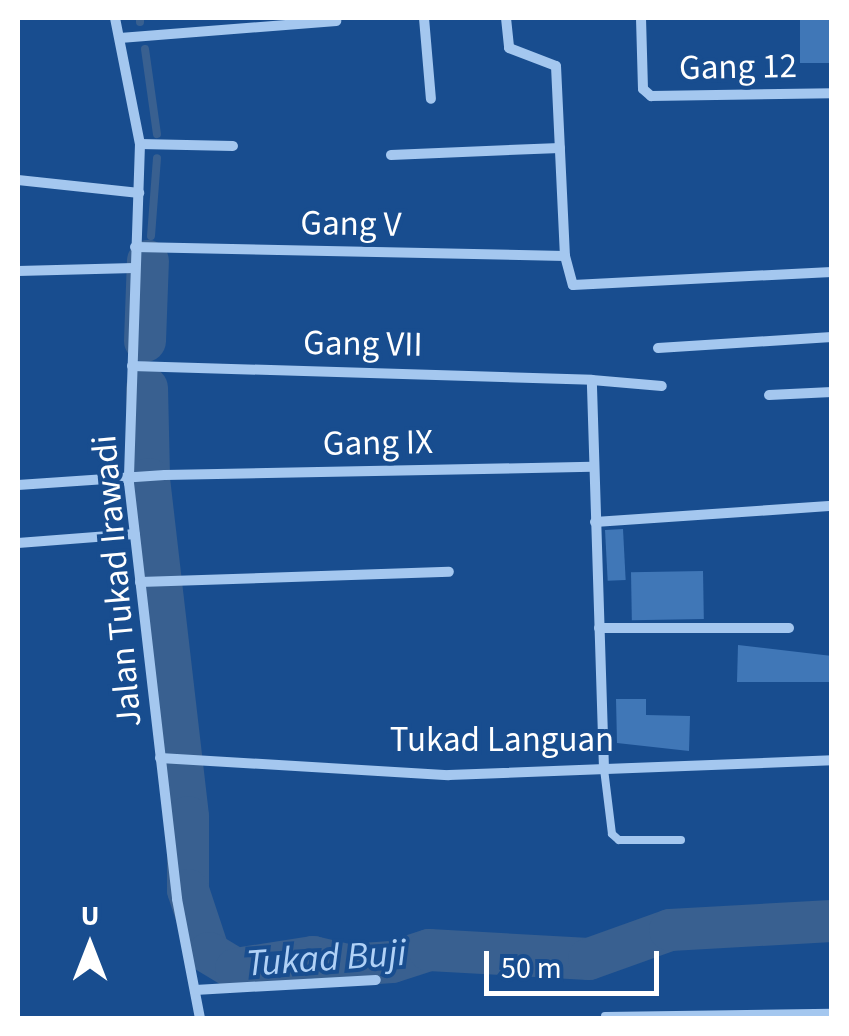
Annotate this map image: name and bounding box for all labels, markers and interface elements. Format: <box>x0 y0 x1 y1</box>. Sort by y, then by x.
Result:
street label: Gang 12 <box>679 45 797 89</box>
street label: Gang V <box>300 202 402 246</box>
street label: Gang VII <box>303 322 423 366</box>
street label: Gang IX <box>323 421 433 465</box>
street label: Jalan Tukad Irawadi <box>83 433 151 729</box>
street label: Tukad Languan <box>390 719 614 761</box>
north arrow <box>40 896 140 996</box>
text: U <box>81 896 99 936</box>
water label: Tukad Buji <box>244 931 408 987</box>
scale bar <box>489 931 664 993</box>
text: 50 m <box>501 947 562 990</box>

